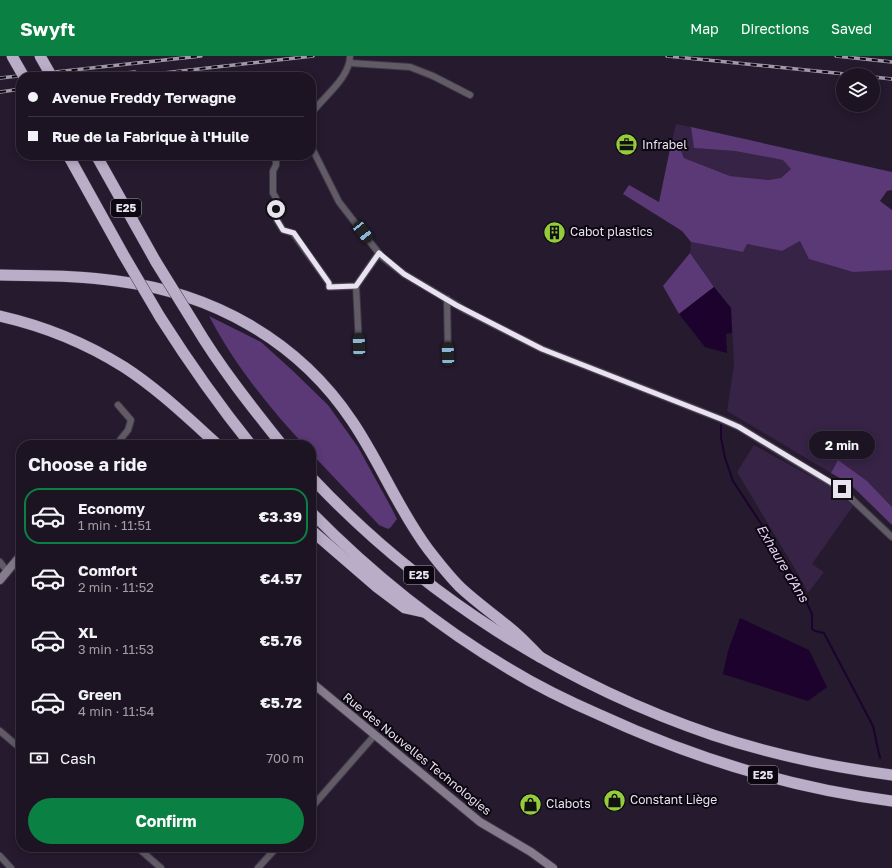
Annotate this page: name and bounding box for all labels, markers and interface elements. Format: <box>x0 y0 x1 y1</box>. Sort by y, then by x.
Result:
text: Swyft <box>20 17 75 40</box>
text: Map <box>690 20 719 37</box>
text: Directions <box>741 20 809 37</box>
text: Saved <box>831 20 872 37</box>
map controls <box>836 68 880 112</box>
button: layers <box>836 68 880 112</box>
text: Avenue Freddy Terwagne <box>52 88 236 106</box>
text: Rue de la Fabrique à l'Huile <box>52 127 249 145</box>
office icon: Infrabel <box>613 132 639 158</box>
place label: Infrabel <box>642 137 687 152</box>
road number: E25 <box>111 199 141 217</box>
route start <box>267 200 285 218</box>
car <box>351 219 375 245</box>
building icon: Cabot plastics <box>542 219 568 245</box>
place label: Cabot plastics <box>570 224 653 239</box>
car <box>353 333 365 357</box>
car <box>442 342 454 366</box>
callout: 2 min <box>809 431 875 459</box>
text: 2 min <box>825 437 859 453</box>
text: Choose a ride <box>28 453 147 475</box>
route end <box>833 480 851 498</box>
icon: car <box>30 498 66 534</box>
text: Economy <box>78 499 145 517</box>
text: €3.39 <box>259 507 302 525</box>
text: 1 min · 11:51 <box>78 517 151 533</box>
water label: Exhaure d'Ans <box>754 521 813 606</box>
icon: car <box>30 560 66 596</box>
text: Comfort <box>78 561 137 579</box>
road number: E25 <box>404 566 434 584</box>
text: €4.57 <box>260 569 302 587</box>
text: 2 min · 11:52 <box>78 579 154 595</box>
icon: car <box>30 622 66 658</box>
text: XL <box>78 623 97 641</box>
text: €5.76 <box>260 631 302 649</box>
text: 3 min · 11:53 <box>78 641 154 657</box>
icon: car <box>30 684 66 720</box>
text: Green <box>78 685 121 703</box>
street label: Rue des Nouvelles Technologies <box>340 689 494 818</box>
text: €5.72 <box>260 693 302 711</box>
text: 4 min · 11:54 <box>78 703 155 719</box>
icon: cash <box>28 747 50 769</box>
text: Cash <box>60 749 96 767</box>
text: 700 m <box>266 750 304 766</box>
road number: E25 <box>748 766 778 784</box>
shop icon: Constant Liège <box>601 787 627 813</box>
shop icon: Clabots <box>517 791 543 817</box>
place label: Constant Liège <box>630 792 717 807</box>
place label: Clabots <box>546 796 591 811</box>
button: Confirm <box>28 798 304 844</box>

